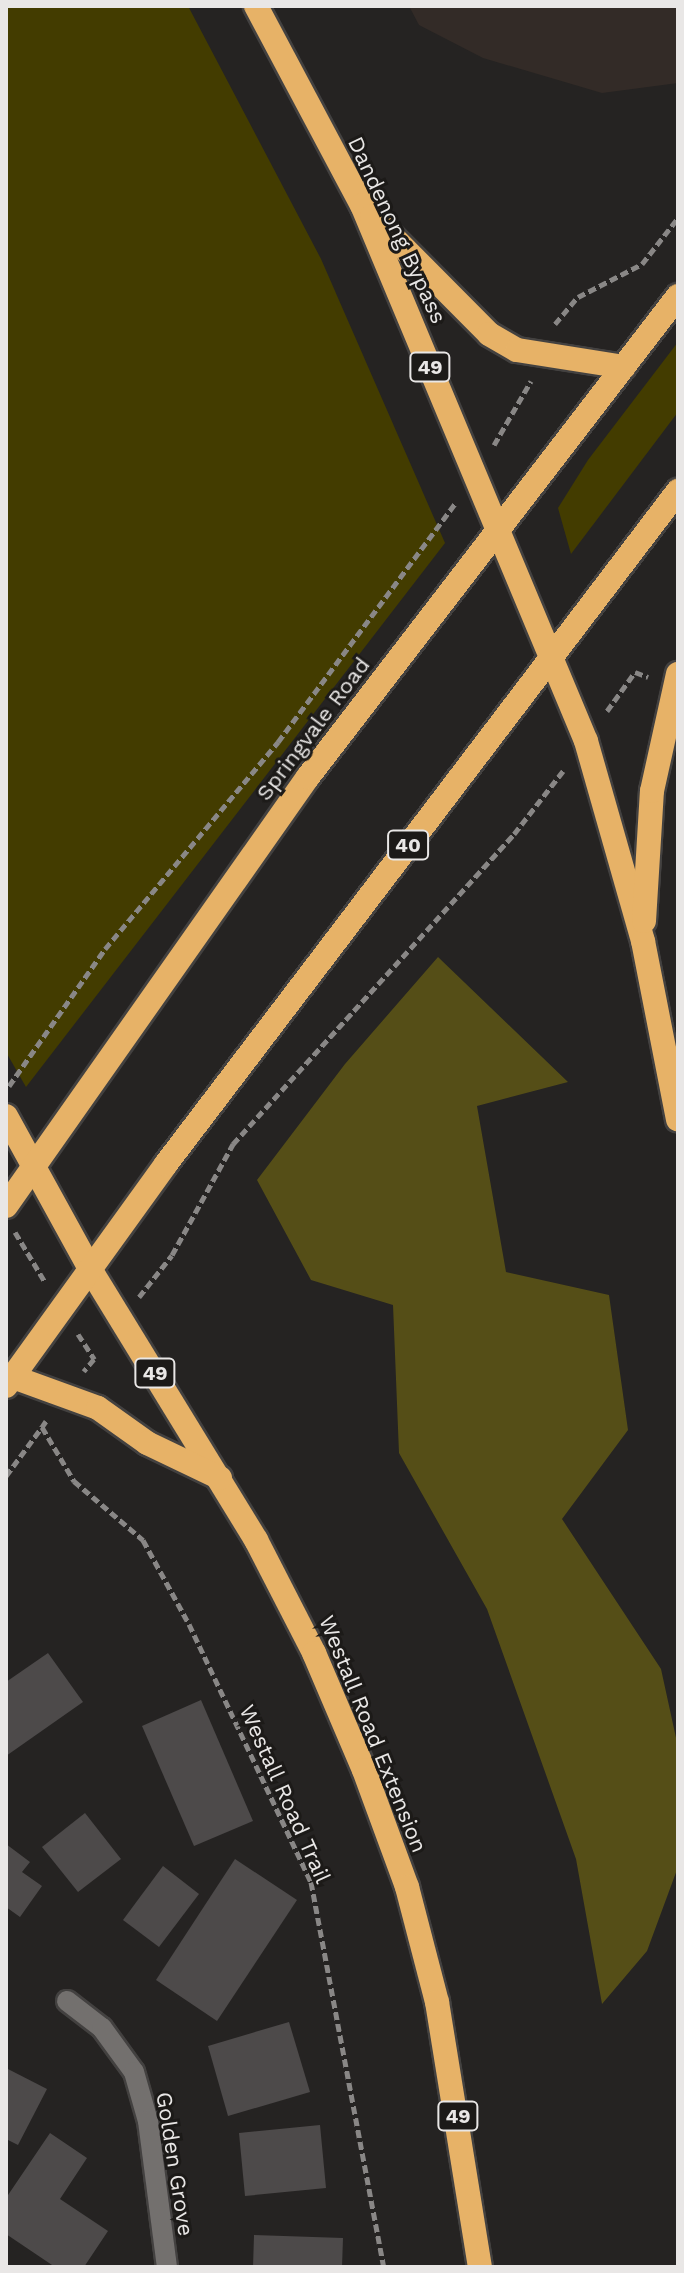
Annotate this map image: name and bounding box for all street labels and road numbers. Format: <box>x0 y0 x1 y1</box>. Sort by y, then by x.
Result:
street label: Dandenong Bypass <box>342 132 452 328</box>
road number: 49 <box>408 351 452 383</box>
street label: Springvale Road <box>251 652 375 806</box>
road number: 40 <box>386 829 430 861</box>
road number: 49 <box>133 1357 177 1389</box>
street label: Westall Road Extension <box>313 1611 433 1857</box>
street label: Westall Road Trail <box>233 1700 337 1888</box>
street label: Golden Grove <box>151 2090 199 2238</box>
road number: 49 <box>436 2100 480 2132</box>

